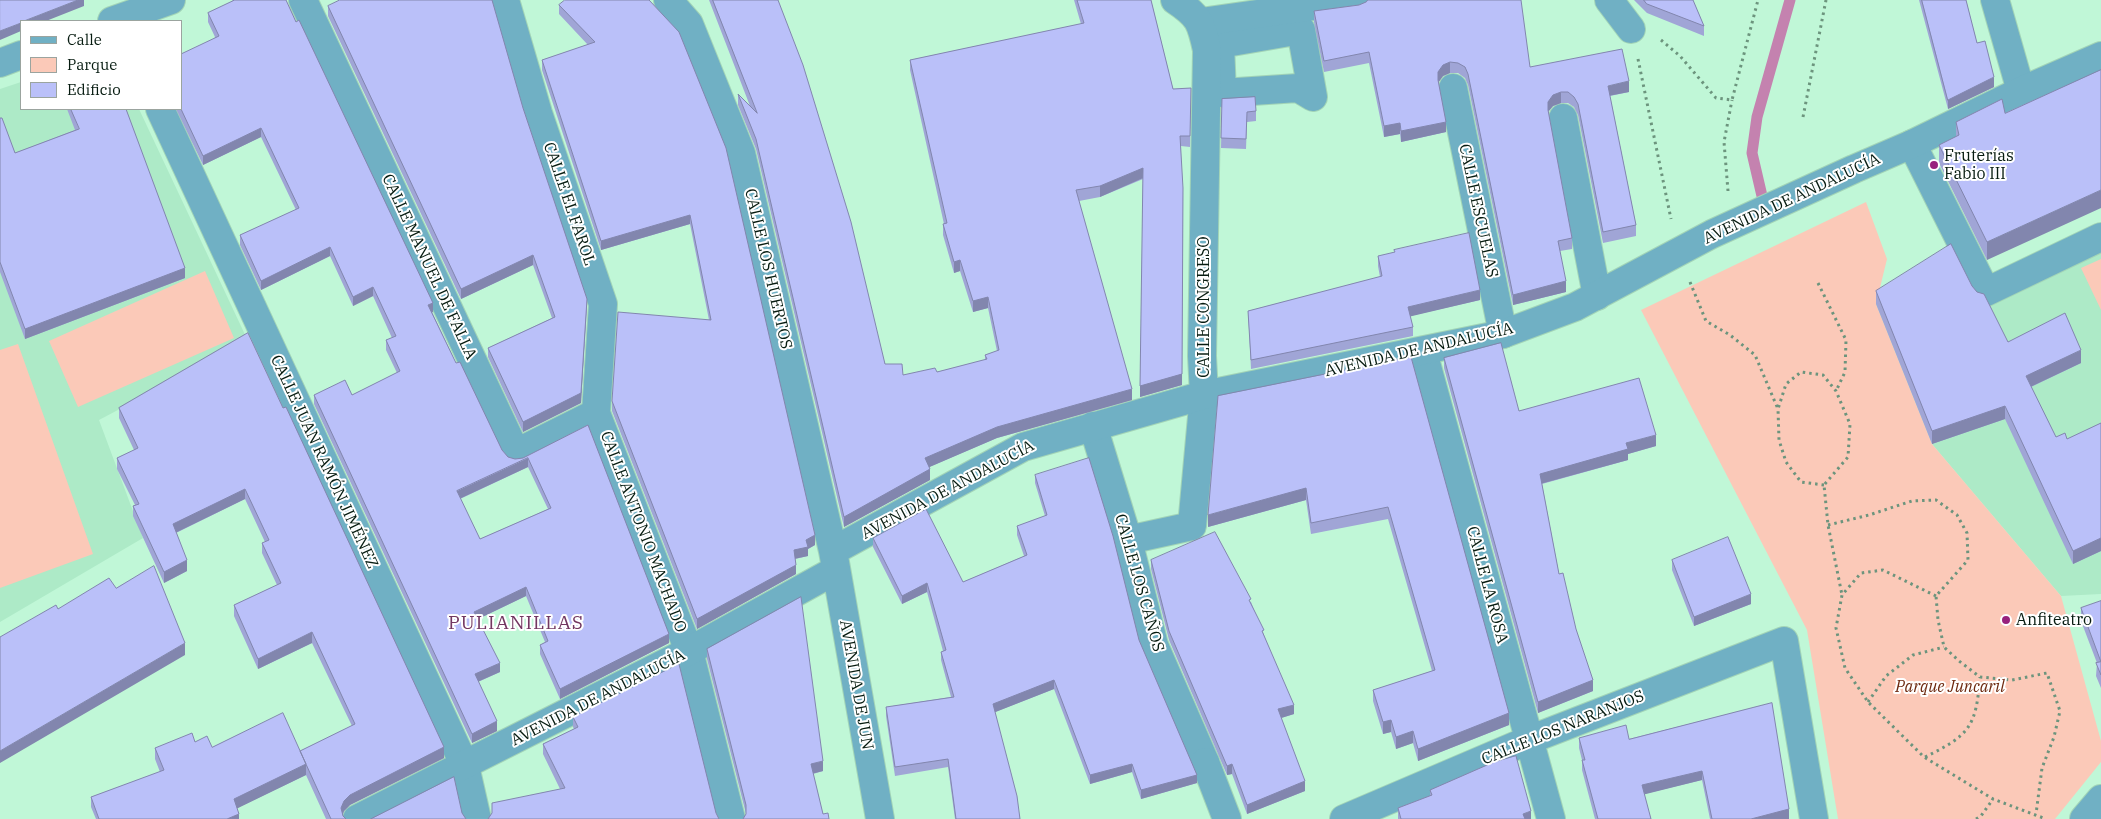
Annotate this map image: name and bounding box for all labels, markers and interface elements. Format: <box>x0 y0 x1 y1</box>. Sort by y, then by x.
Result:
legend <box>20 20 182 110</box>
text: Calle <box>67 30 102 49</box>
text: Parque <box>67 55 117 74</box>
text: Edificio <box>67 80 121 99</box>
street label: CALLE EL FAROL <box>539 140 599 268</box>
street label: CALLE ESCUELAS <box>1454 142 1502 280</box>
place label: Fruterías Fabio III <box>1944 146 2014 184</box>
street label: AVENIDA DE ANDALUCÍA <box>1701 150 1883 248</box>
marker: Fruterías Fabio III <box>1928 159 1940 171</box>
street label: CALLE MANUEL DE FALLA <box>378 171 480 363</box>
street label: CALLE LOS HUERTOS <box>740 187 796 351</box>
street label: CALLE CONGRESO <box>1194 236 1214 378</box>
street label: AVENIDA DE ANDALUCÍA <box>1323 319 1515 381</box>
street label: CALLE JUAN RAMÓN JIMÉNEZ <box>266 352 382 572</box>
street label: CALLE ANTONIO MACHADO <box>596 429 690 635</box>
street label: AVENIDA DE ANDALUCÍA <box>858 436 1038 544</box>
street label: CALLE LOS CAÑOS <box>1110 512 1168 654</box>
street label: CALLE LA ROSA <box>1462 524 1512 646</box>
place label: Anfiteatro <box>2016 610 2092 630</box>
district label: PULIANILLAS <box>447 613 585 635</box>
marker: Anfiteatro <box>2000 614 2012 626</box>
street label: AVENIDA DE JUN <box>835 619 877 751</box>
street label: AVENIDA DE ANDALUCÍA <box>508 646 688 750</box>
park label: Parque Juncaril <box>1895 677 2005 697</box>
street label: CALLE LOS NARANJOS <box>1479 687 1647 769</box>

